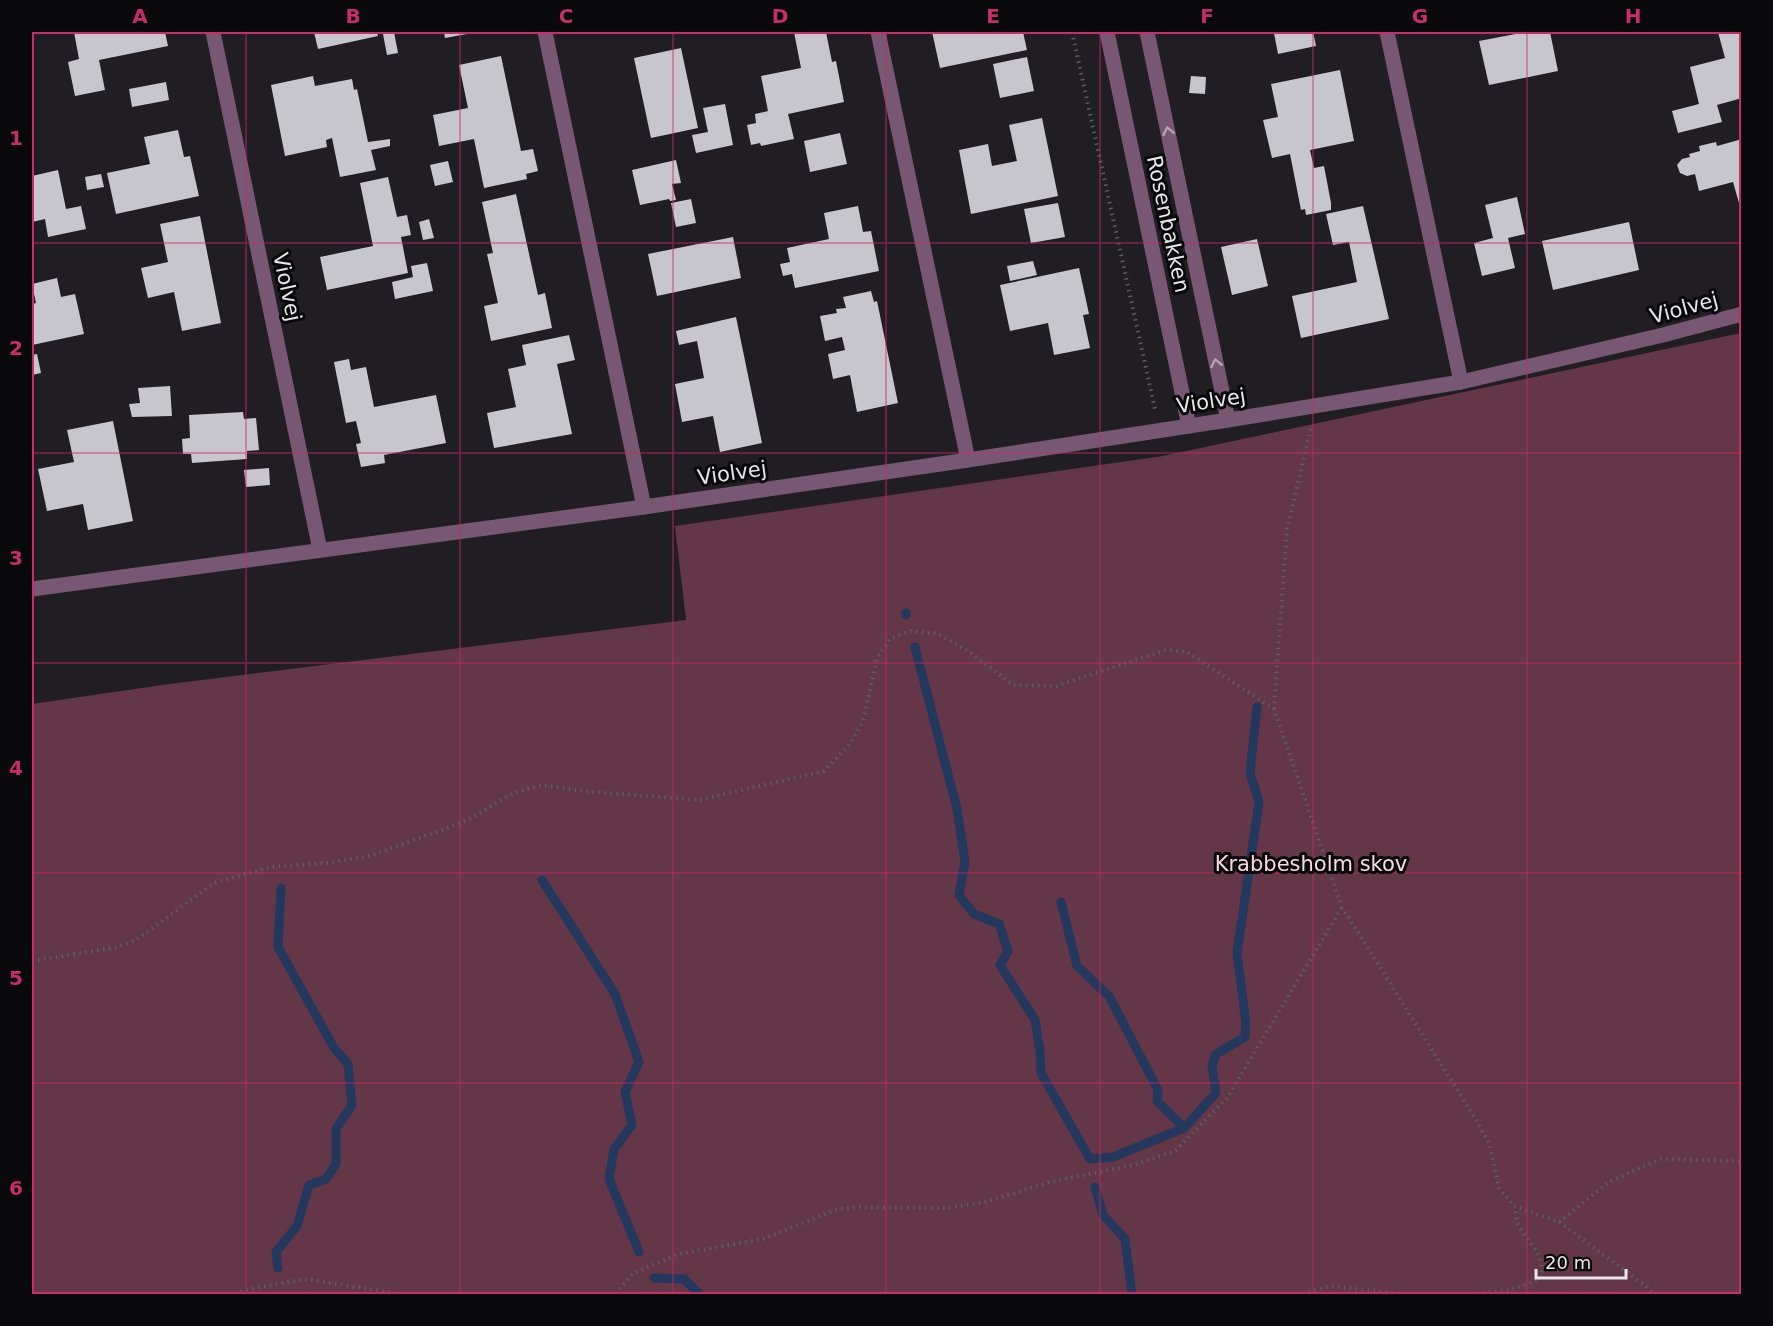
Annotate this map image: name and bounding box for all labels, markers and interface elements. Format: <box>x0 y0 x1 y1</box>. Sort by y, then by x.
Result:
text: A <box>132 4 148 28</box>
text: B <box>345 4 361 28</box>
text: C <box>559 4 573 28</box>
text: D <box>772 4 788 28</box>
text: E <box>986 4 1000 28</box>
text: F <box>1200 4 1214 28</box>
text: G <box>1412 4 1428 28</box>
text: H <box>1625 4 1641 28</box>
text: 1 <box>9 126 23 150</box>
one-way arrow <box>1162 126 1175 136</box>
street label: Rosenbakken <box>1142 153 1194 295</box>
street label: Violvej <box>268 250 306 324</box>
street label: Violvej <box>1647 287 1721 329</box>
text: 2 <box>9 336 23 360</box>
one-way arrow <box>1210 358 1223 368</box>
street label: Violvej <box>1175 384 1247 418</box>
street label: Violvej <box>696 456 768 490</box>
text: 3 <box>9 546 23 570</box>
text: 4 <box>9 756 23 780</box>
park label: Krabbesholm skov <box>1215 852 1407 876</box>
text: 5 <box>9 966 23 990</box>
text: 6 <box>9 1176 23 1200</box>
scale bar <box>1536 1242 1626 1280</box>
text: 20 m <box>1545 1252 1591 1273</box>

